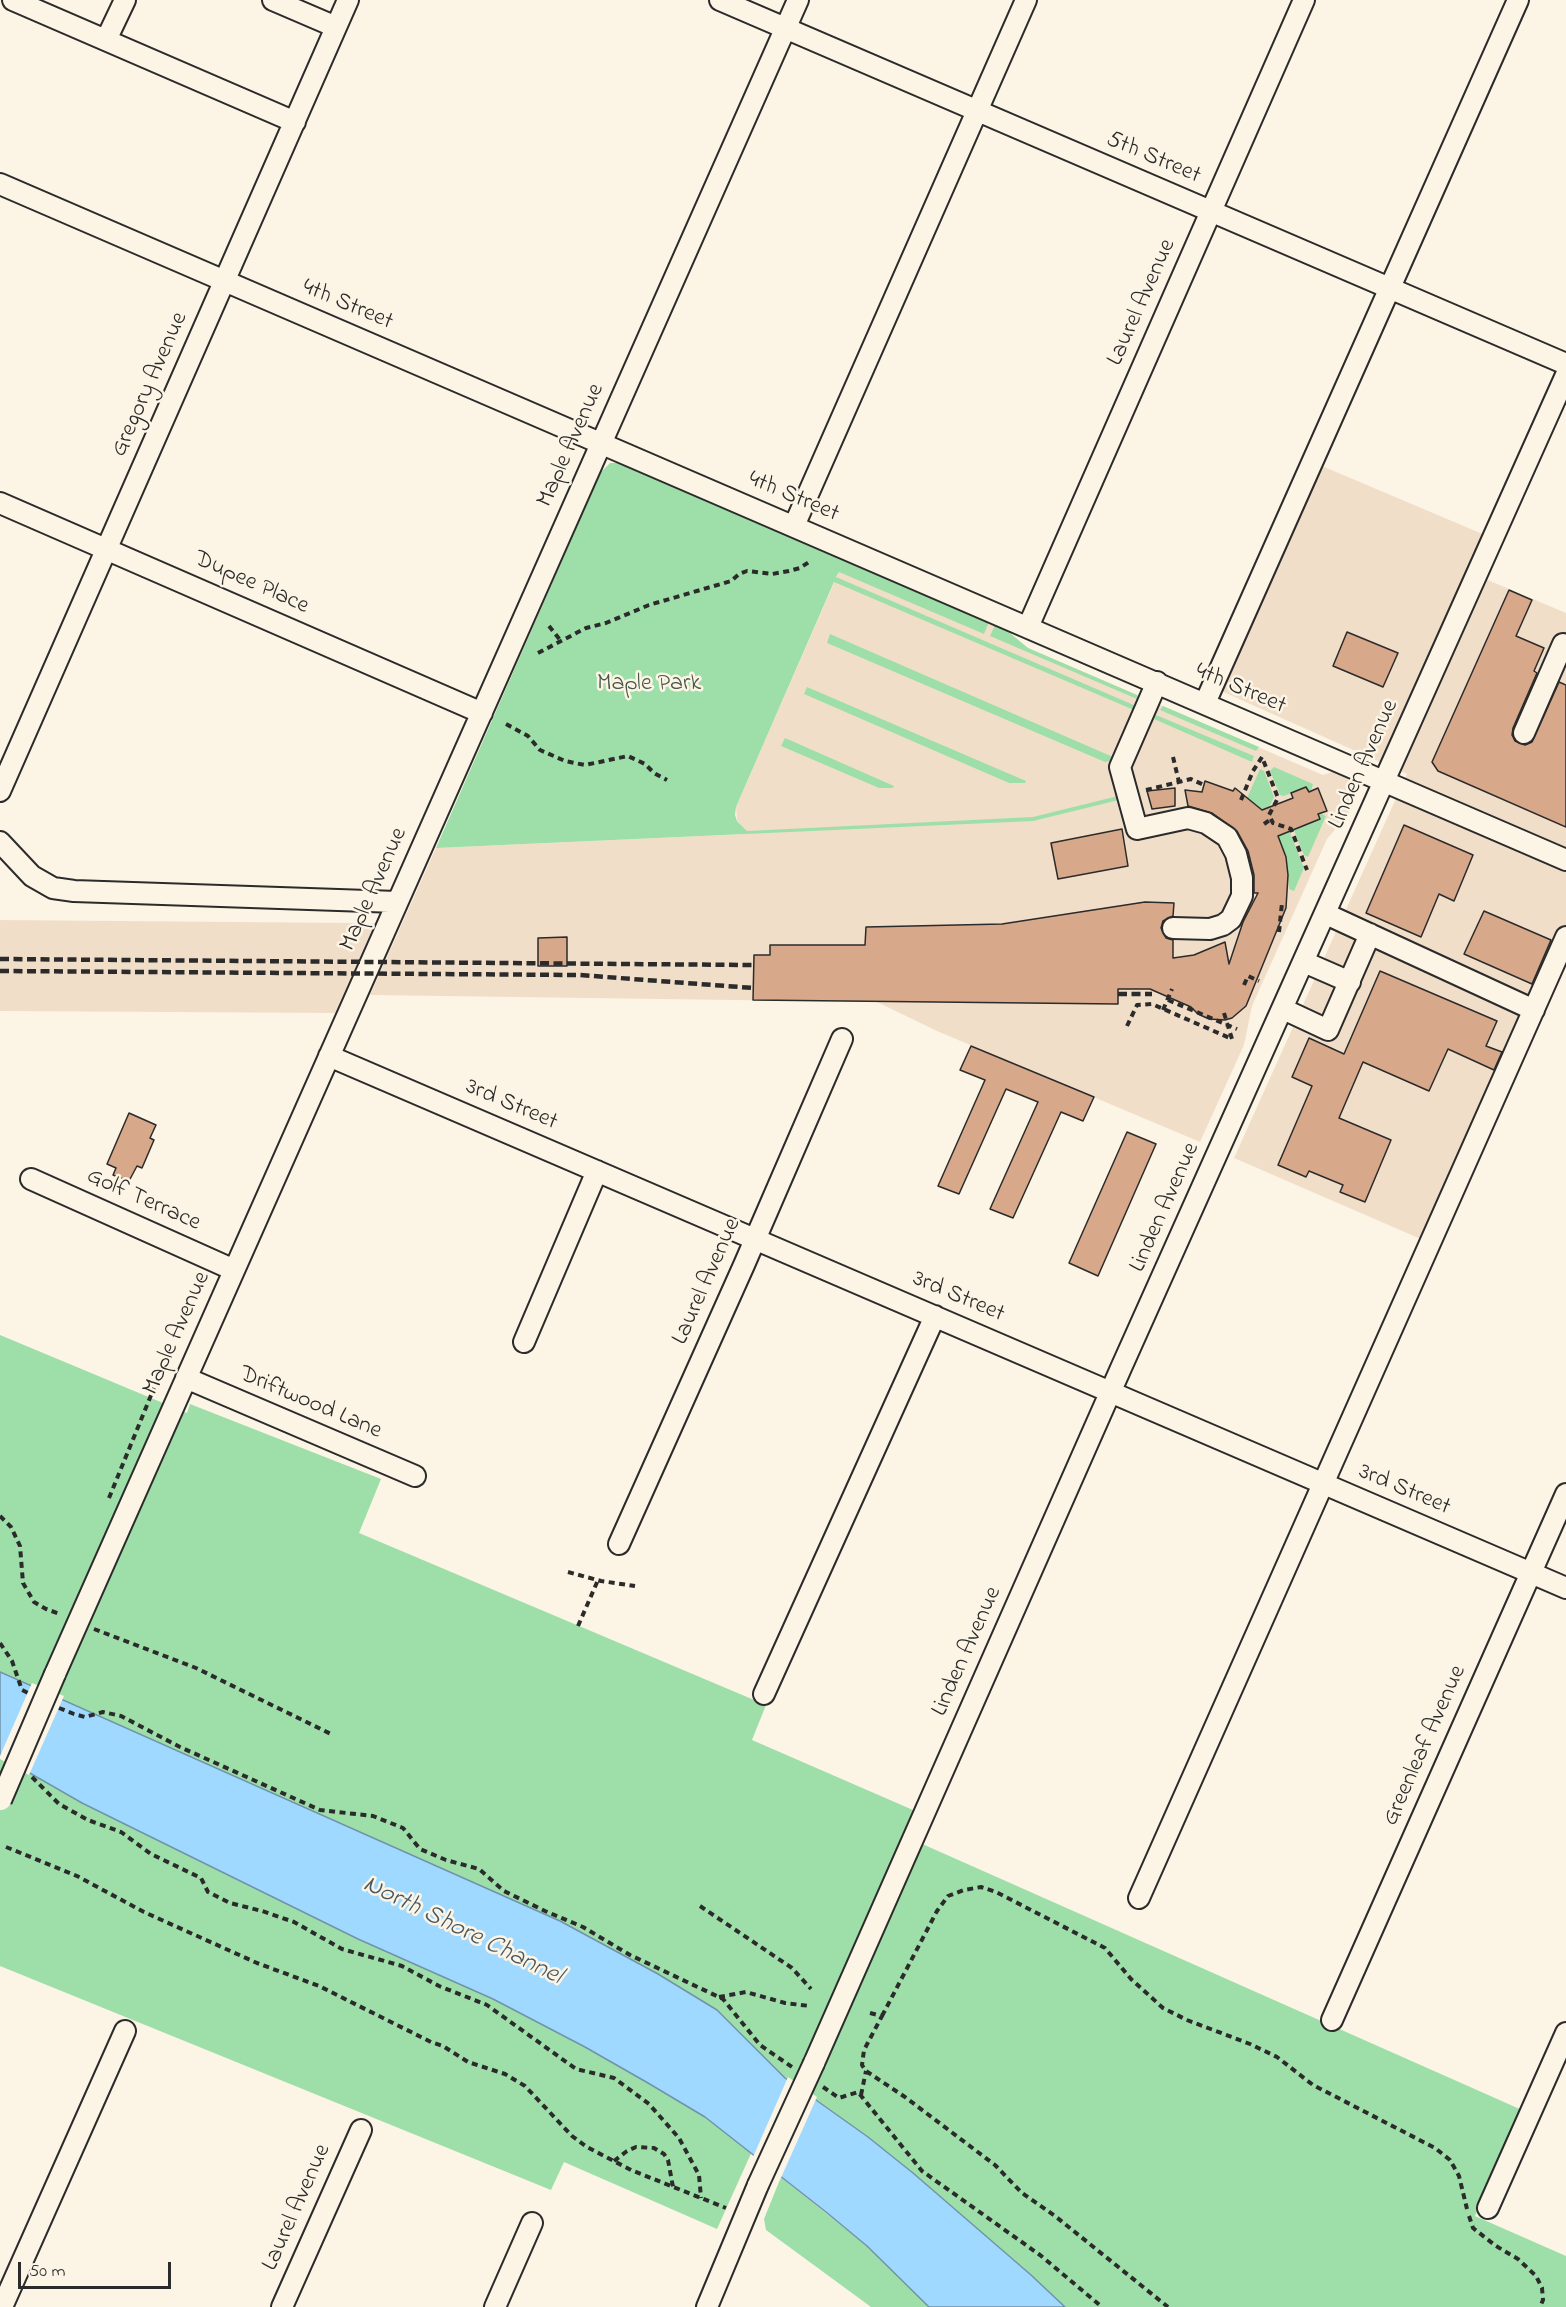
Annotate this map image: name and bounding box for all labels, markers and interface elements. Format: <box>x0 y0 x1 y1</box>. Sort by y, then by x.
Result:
street label: 5th Street <box>1101 126 1205 192</box>
street label: Laurel Avenue <box>1102 235 1184 371</box>
street label: 4th Street <box>297 274 397 338</box>
street label: Gregory Avenue <box>106 308 196 462</box>
street label: Maple Avenue <box>532 380 612 512</box>
street label: 4th Street <box>743 466 843 530</box>
street label: Dupee Place <box>189 546 313 622</box>
street label: 4th Street <box>1190 658 1290 722</box>
park label: Maple Park <box>597 671 701 699</box>
street label: Linden Avenue <box>1324 696 1406 834</box>
street label: Maple Avenue <box>335 824 415 956</box>
street label: 3rd Street <box>461 1074 561 1138</box>
street label: Linden Avenue <box>1125 1139 1207 1277</box>
street label: Golf Terrace <box>82 1163 204 1239</box>
street label: Laurel Avenue <box>667 1214 749 1350</box>
street label: 3rd Street <box>908 1266 1008 1330</box>
street label: Maple Avenue <box>138 1268 218 1400</box>
street label: Driftwood Lane <box>234 1361 386 1447</box>
street label: 3rd Street <box>1354 1459 1454 1523</box>
street label: Linden Avenue <box>927 1583 1009 1721</box>
street label: Greenleaf Avenue <box>1378 1661 1474 1831</box>
water label: North Shore Channel <box>357 1870 567 1994</box>
street label: Laurel Avenue <box>257 2140 339 2276</box>
scale bar <box>21 2250 174 2288</box>
text: 50 m <box>29 2259 66 2285</box>

